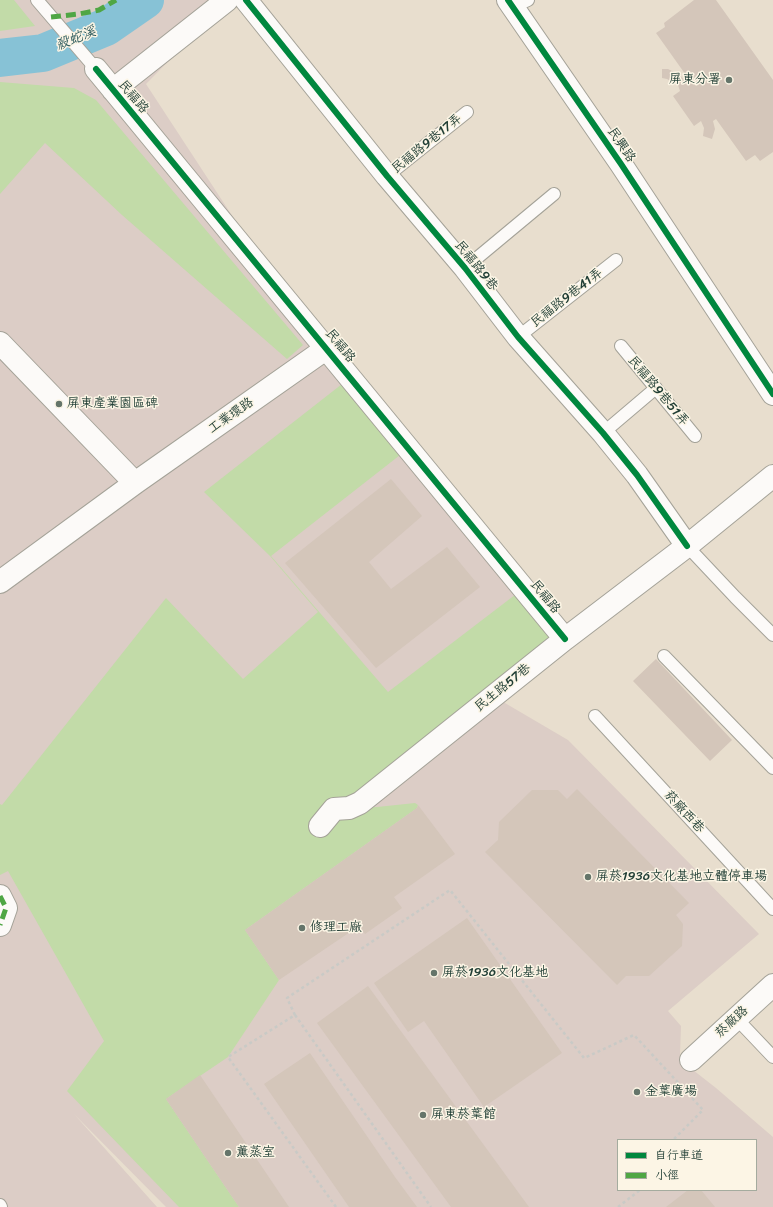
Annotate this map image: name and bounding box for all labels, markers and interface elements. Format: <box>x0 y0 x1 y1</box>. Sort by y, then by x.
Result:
water label: 殺蛇溪 <box>53 23 99 55</box>
place label: 屏東分署 <box>669 72 721 88</box>
marker: 屏東分署 <box>724 75 734 85</box>
street label: 民福路 <box>114 77 152 117</box>
street label: 民福路9巷17弄 <box>389 111 465 177</box>
street label: 民興路 <box>604 124 638 166</box>
street label: 民福路9巷 <box>451 238 501 294</box>
street label: 民福路9巷41弄 <box>528 265 606 331</box>
street label: 民福路 <box>322 326 358 366</box>
street label: 民福路9巷51弄 <box>624 353 692 429</box>
street label: 工業環路 <box>205 395 257 437</box>
place label: 屏東產業園區碑 <box>67 396 158 412</box>
marker: 屏東產業園區碑 <box>54 399 64 409</box>
street label: 民福路 <box>527 577 563 617</box>
street label: 民生路57巷 <box>472 661 534 715</box>
street label: 菸廠西巷 <box>661 788 707 836</box>
place label: 屏菸1936文化基地立體停車場 <box>596 869 767 885</box>
marker: 屏菸1936文化基地立體停車場 <box>583 872 593 882</box>
place label: 修理工廠 <box>310 920 362 936</box>
marker: 修理工廠 <box>297 923 307 933</box>
place label: 屏菸1936文化基地 <box>442 965 548 981</box>
marker: 屏菸1936文化基地 <box>429 968 439 978</box>
street label: 菸廠路 <box>712 1003 752 1041</box>
place label: 金葉廣場 <box>645 1084 697 1100</box>
marker: 金葉廣場 <box>632 1087 642 1097</box>
place label: 屏東菸葉館 <box>431 1107 496 1123</box>
marker: 屏東菸葉館 <box>418 1110 428 1120</box>
legend <box>617 1139 757 1191</box>
text: 自行車道 <box>655 1144 703 1166</box>
place label: 薰蒸室 <box>236 1145 275 1161</box>
marker: 薰蒸室 <box>223 1148 233 1158</box>
text: 小徑 <box>655 1164 679 1186</box>

